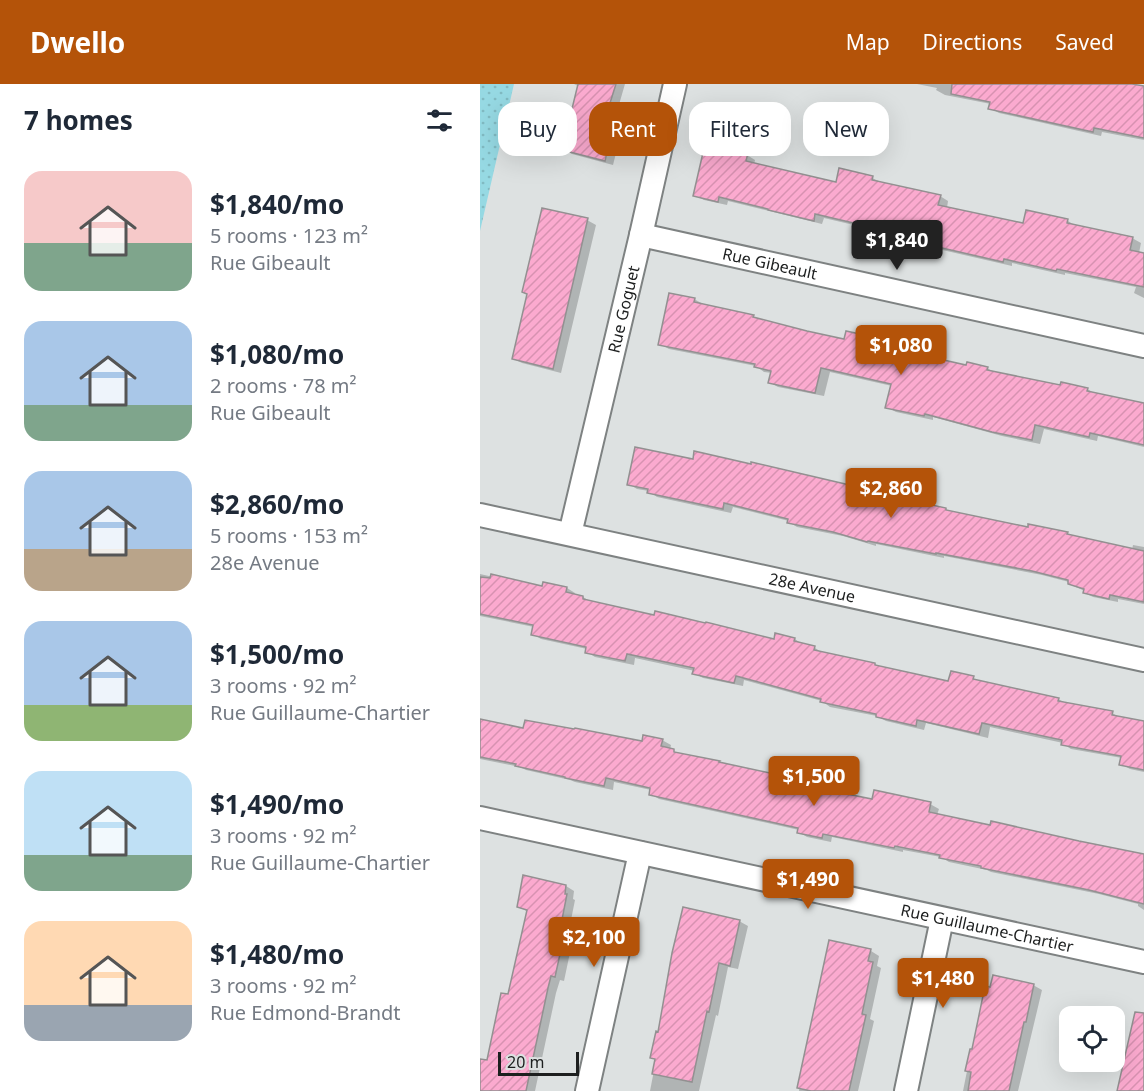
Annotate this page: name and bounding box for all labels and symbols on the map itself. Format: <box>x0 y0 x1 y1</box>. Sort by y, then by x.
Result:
pin: $1,840 <box>848 220 946 271</box>
street label: Rue Gibeault <box>720 242 820 285</box>
street label: Rue Goguet <box>602 263 644 355</box>
pin: $1,080 <box>852 325 950 376</box>
pin: $2,860 <box>842 468 940 519</box>
street label: 28e Avenue <box>767 567 857 608</box>
pin: $1,500 <box>765 756 863 807</box>
pin: $1,490 <box>759 859 857 910</box>
street label: Rue Guillaume-Chartier <box>899 899 1076 958</box>
pin: $2,100 <box>545 917 643 968</box>
pin: $1,480 <box>894 958 992 1009</box>
scale bar <box>498 1049 579 1076</box>

